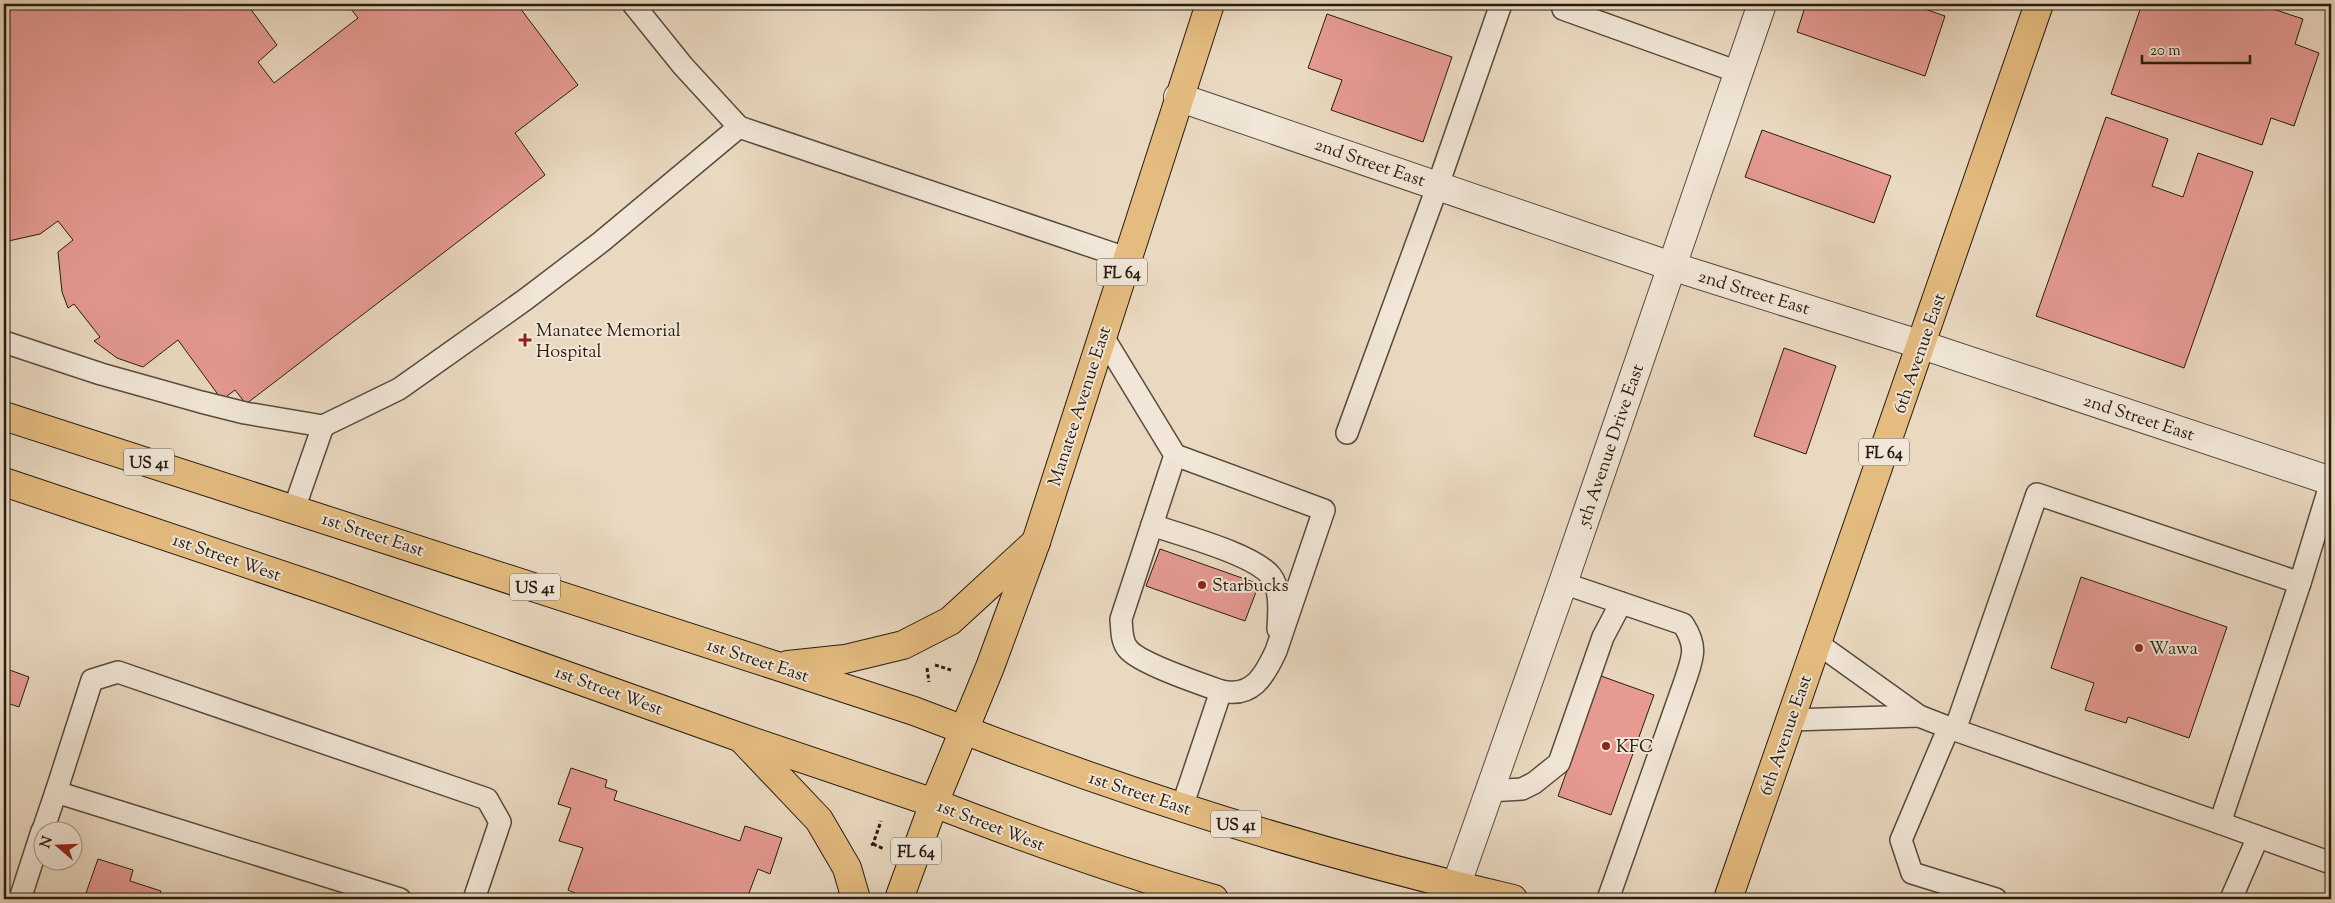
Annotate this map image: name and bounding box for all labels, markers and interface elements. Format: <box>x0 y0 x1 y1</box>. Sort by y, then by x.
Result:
scale bar <box>2142 32 2250 64</box>
text: 20 m <box>2150 41 2181 62</box>
street label: 2nd Street East <box>1310 133 1428 195</box>
road number: FL 64 <box>1097 258 1147 286</box>
street label: 2nd Street East <box>1694 265 1812 323</box>
street label: 6th Avenue East <box>1888 290 1954 417</box>
place label: Manatee Memorial Hospital <box>536 319 681 366</box>
street label: Manatee Avenue East <box>1043 323 1119 490</box>
marker: Manatee Memorial Hospital <box>518 333 532 347</box>
street label: 5th Avenue Drive East <box>1572 361 1652 531</box>
street label: 2nd Street East <box>2079 389 2197 449</box>
road number: FL 64 <box>1859 438 1909 466</box>
road number: US 41 <box>124 448 174 476</box>
street label: 1st Street East <box>318 507 427 565</box>
street label: 1st Street West <box>169 528 284 590</box>
road number: US 41 <box>510 574 560 600</box>
place label: Starbucks <box>1212 574 1289 600</box>
marker: Starbucks <box>1196 579 1208 591</box>
street label: 1st Street East <box>703 633 812 691</box>
place label: Wawa <box>2149 637 2198 663</box>
marker: Wawa <box>2133 642 2145 654</box>
street label: 1st Street West <box>551 660 666 723</box>
street label: 6th Avenue East <box>1754 672 1820 799</box>
place label: KFC <box>1616 735 1654 761</box>
marker: KFC <box>1600 740 1612 752</box>
street label: 1st Street East <box>1085 766 1194 824</box>
street label: 1st Street West <box>933 794 1048 859</box>
road number: US 41 <box>1211 811 1261 838</box>
north arrow <box>32 820 82 870</box>
text: N <box>36 834 59 851</box>
road number: FL 64 <box>891 838 941 864</box>

